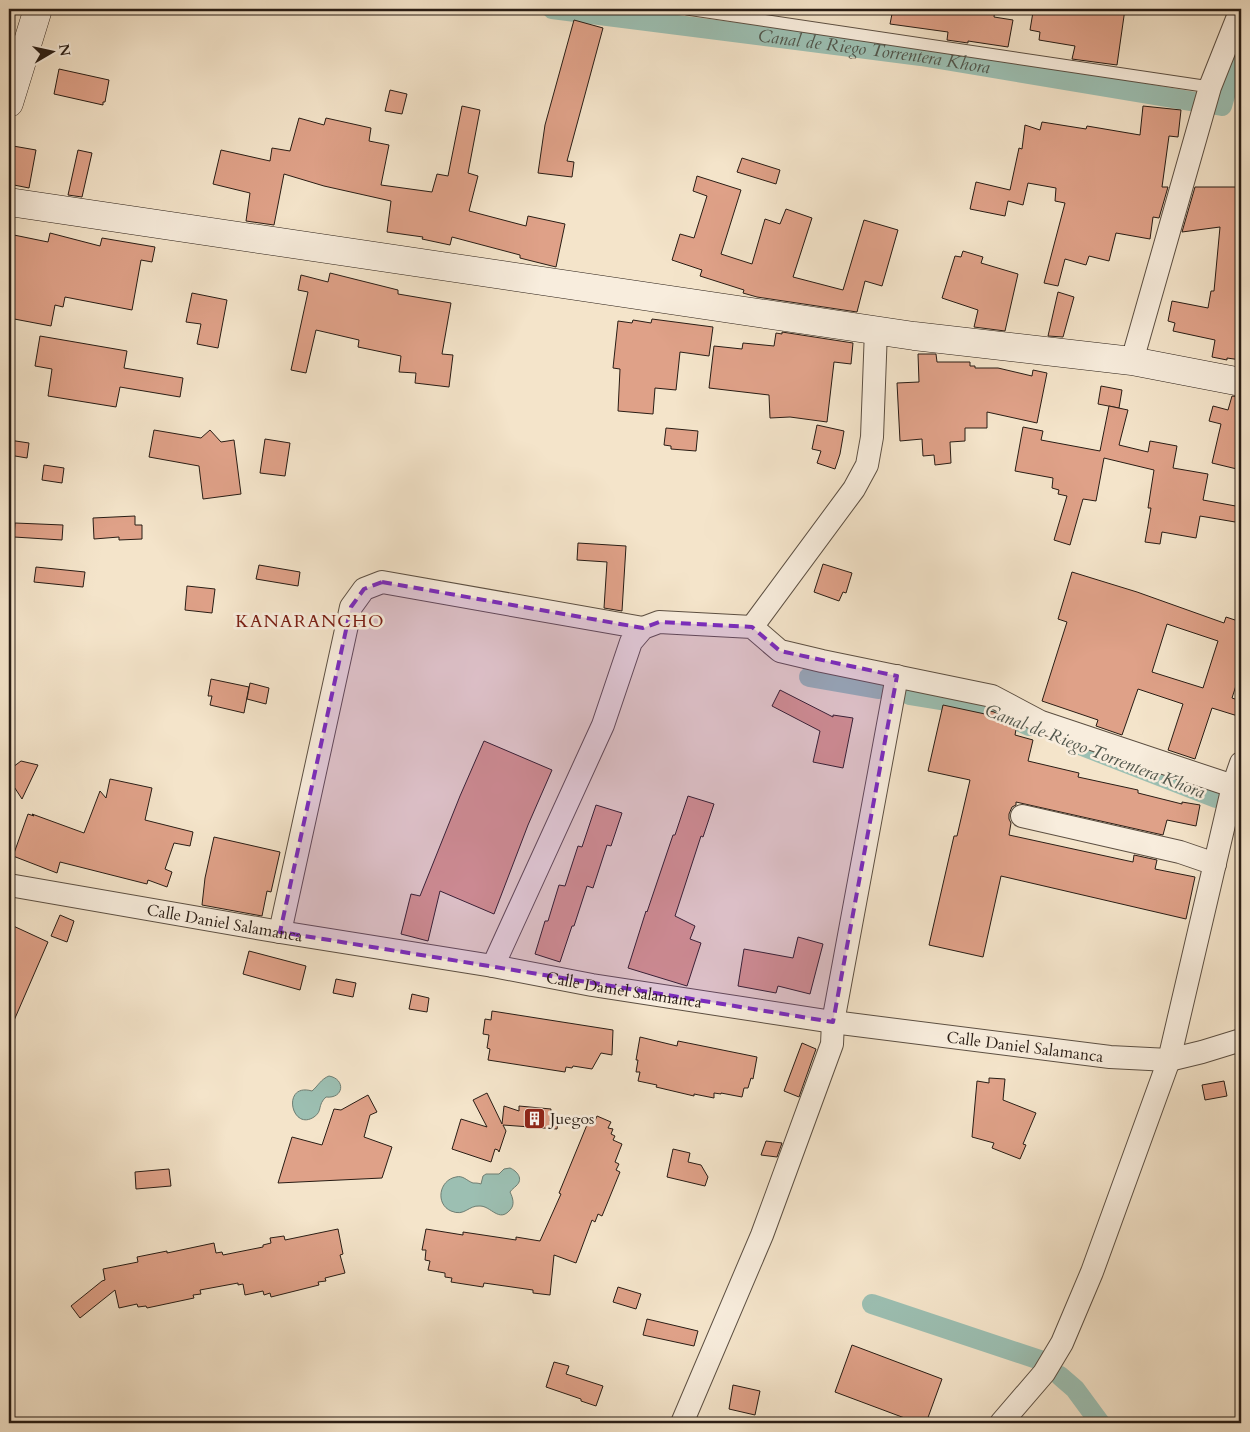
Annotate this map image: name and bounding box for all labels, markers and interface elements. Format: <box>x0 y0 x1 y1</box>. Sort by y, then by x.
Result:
water label: Canal de Riego Torrentera Khora <box>757 23 992 80</box>
north arrow <box>28 28 78 78</box>
text: N <box>54 43 75 58</box>
district label: KANARANCHO <box>235 609 385 634</box>
water label: Canal de Riego Torrentera Khora <box>981 698 1208 805</box>
street label: Calle Daniel Salamanca <box>145 899 304 947</box>
street label: Calle Daniel Salamanca <box>544 966 704 1014</box>
street label: Calle Daniel Salamanca <box>945 1026 1105 1068</box>
building icon: Juegos <box>522 1106 546 1130</box>
place label: Juegos <box>548 1108 594 1130</box>

